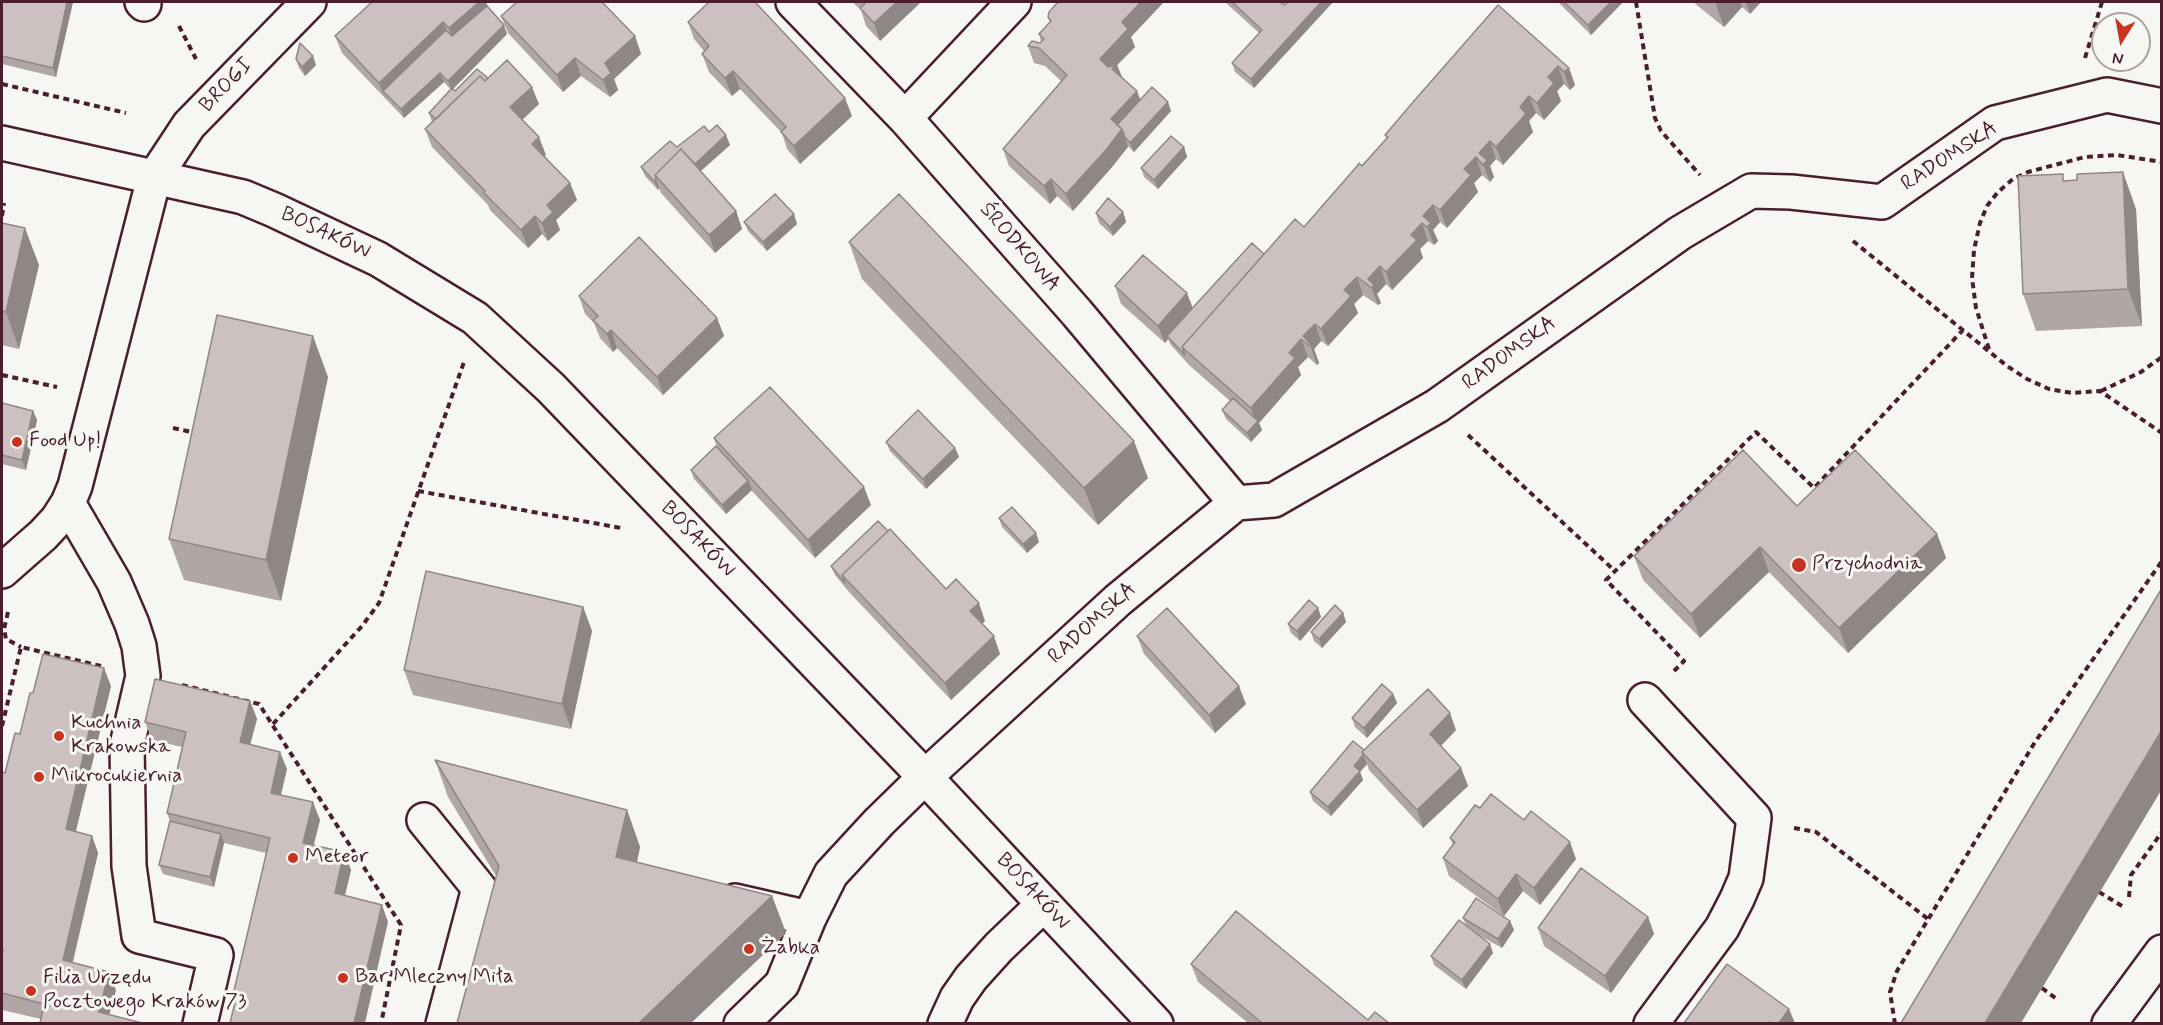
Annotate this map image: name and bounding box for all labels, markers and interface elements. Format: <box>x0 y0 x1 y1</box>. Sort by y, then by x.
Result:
north arrow <box>2091 12 2151 72</box>
text: N <box>2111 47 2125 70</box>
street label: BROGI <box>195 54 259 118</box>
street label: RADOMSKA <box>1897 116 2003 198</box>
street label: ŚRODKOWA <box>973 198 1065 298</box>
street label: BOSAKÓW <box>276 202 374 266</box>
street label: RADOMSKA <box>1458 311 1562 397</box>
place label: Food Up! <box>29 429 101 455</box>
marker: Food Up! <box>10 435 24 449</box>
street label: BOSAKÓW <box>655 497 739 583</box>
place label: Przychodnia <box>1812 552 1922 578</box>
marker: Przychodnia <box>1790 556 1808 574</box>
street label: RADOMSKA <box>1044 578 1142 670</box>
place label: Kuchnia Krakowska <box>71 711 171 761</box>
marker: Kuchnia Krakowska <box>52 729 66 743</box>
place label: Mikrocukiernia <box>51 764 182 790</box>
marker: Mikrocukiernia <box>32 770 46 784</box>
place label: Meteor <box>305 845 369 871</box>
street label: BOSAKÓW <box>990 848 1074 936</box>
marker: Meteor <box>286 851 300 865</box>
place label: Żabka <box>761 936 820 962</box>
marker: Żabka <box>742 942 756 956</box>
place label: Bar Mleczny Miła <box>355 965 514 991</box>
place label: Filia Urzędu Pocztowego Kraków 73 <box>43 966 247 1016</box>
marker: Bar Mleczny Miła <box>336 971 350 985</box>
marker: Filia Urzędu Pocztowego Kraków 73 <box>24 984 38 998</box>

